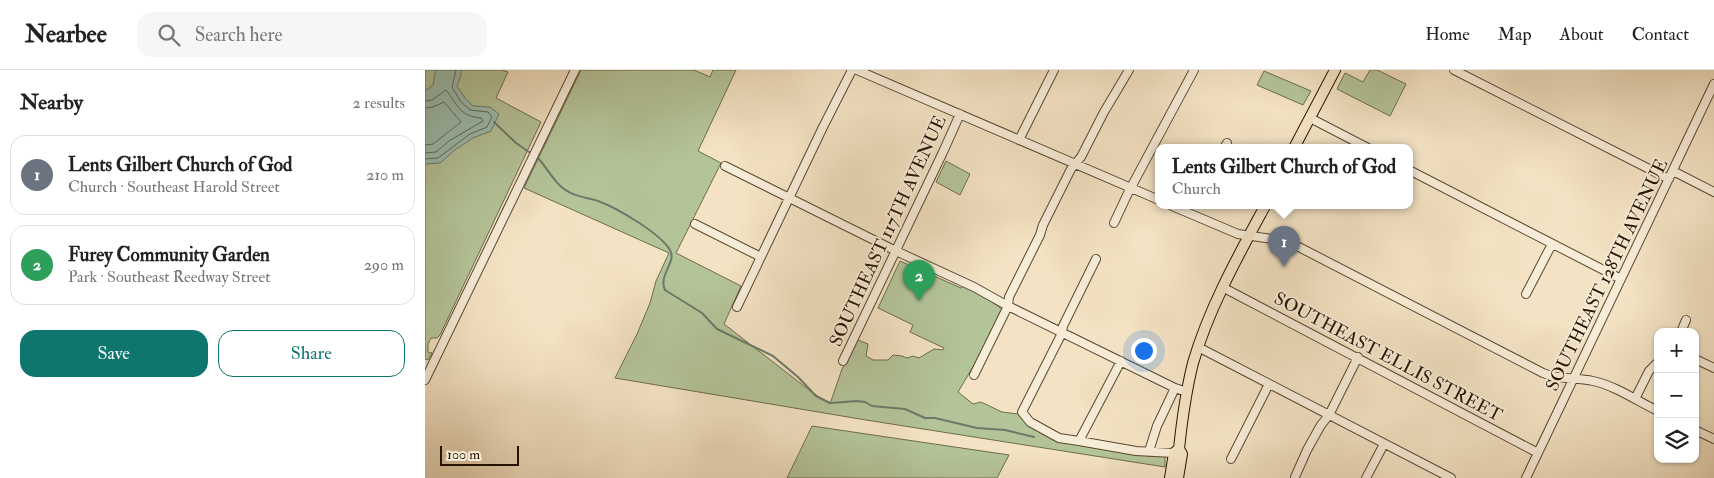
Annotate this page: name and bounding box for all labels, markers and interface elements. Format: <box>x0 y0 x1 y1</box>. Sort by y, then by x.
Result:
search box <box>137 12 487 57</box>
text: Nearbee <box>25 19 107 50</box>
icon: search <box>155 21 183 49</box>
text: Search here <box>195 23 282 47</box>
text: Home <box>1425 23 1470 46</box>
text: Map <box>1498 23 1532 46</box>
text: About <box>1560 23 1604 46</box>
text: Contact <box>1632 23 1689 46</box>
text: Nearby <box>20 89 83 116</box>
text: 2 results <box>352 93 405 113</box>
street label: SOUTHEAST 117TH AVENUE <box>824 112 952 350</box>
popup <box>1155 144 1413 209</box>
text: Lents Gilbert Church of God <box>68 153 292 177</box>
text: Lents Gilbert Church of God <box>1172 155 1396 179</box>
street label: SOUTHEAST 128TH AVENUE <box>1541 155 1673 395</box>
text: 1 <box>34 165 40 185</box>
text: 210 m <box>366 165 404 185</box>
text: Church · Southeast Harold Street <box>68 177 280 197</box>
text: Church <box>1172 179 1221 199</box>
pin: 1 <box>1268 226 1300 267</box>
text: Furey Community Garden <box>68 243 270 267</box>
text: 2 <box>33 255 41 275</box>
text: 290 m <box>364 255 404 275</box>
pin: 2 <box>903 260 935 301</box>
text: Park · Southeast Reedway Street <box>68 267 270 287</box>
street label: SOUTHEAST ELLIS STREET <box>1270 287 1507 427</box>
map controls <box>1654 328 1699 463</box>
button: + <box>1654 328 1699 373</box>
button: Save <box>20 330 208 377</box>
button: Share <box>218 330 405 377</box>
your location <box>1131 338 1157 364</box>
button: − <box>1654 373 1699 418</box>
button: layers <box>1654 418 1699 463</box>
scale bar <box>440 443 519 466</box>
text: 100 m <box>447 446 480 463</box>

